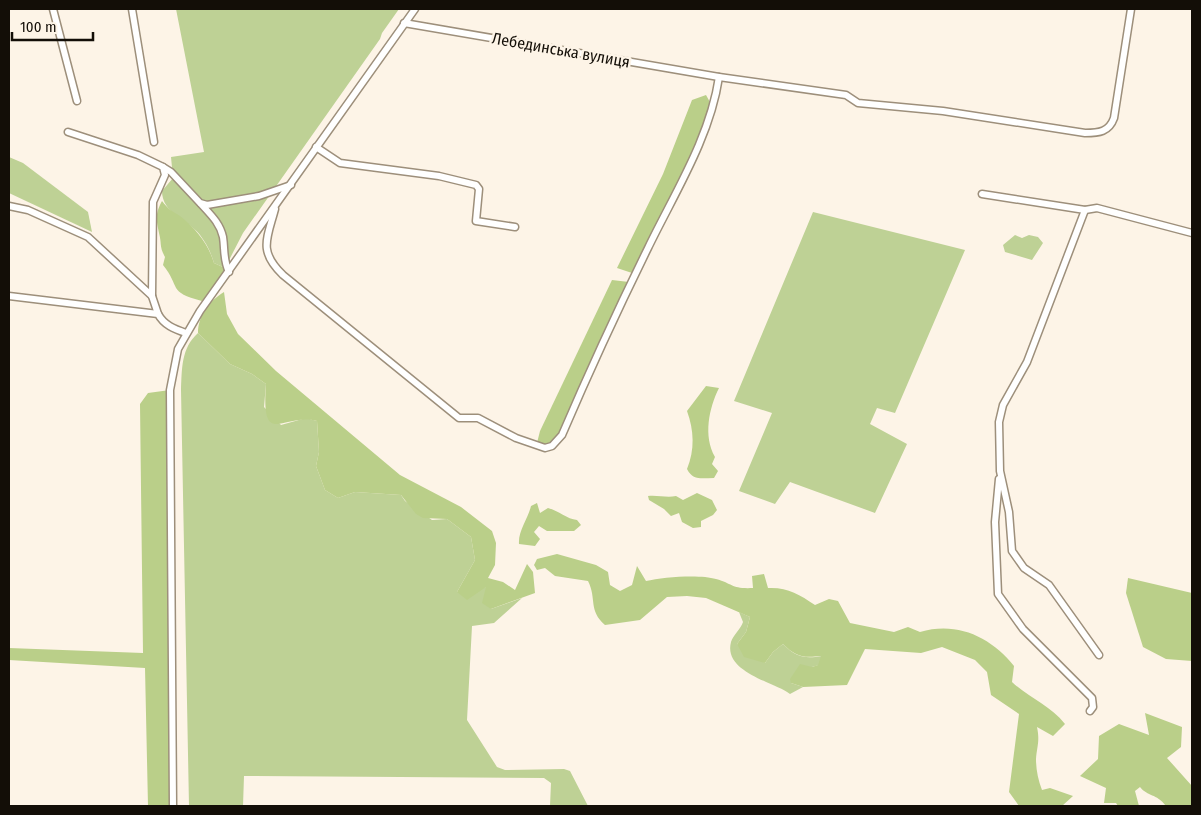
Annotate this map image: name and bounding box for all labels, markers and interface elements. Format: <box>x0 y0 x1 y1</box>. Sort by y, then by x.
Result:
scale bar <box>12 10 94 42</box>
text: 100 m <box>20 18 57 36</box>
street label: Лебединська вулиця <box>491 29 631 71</box>

